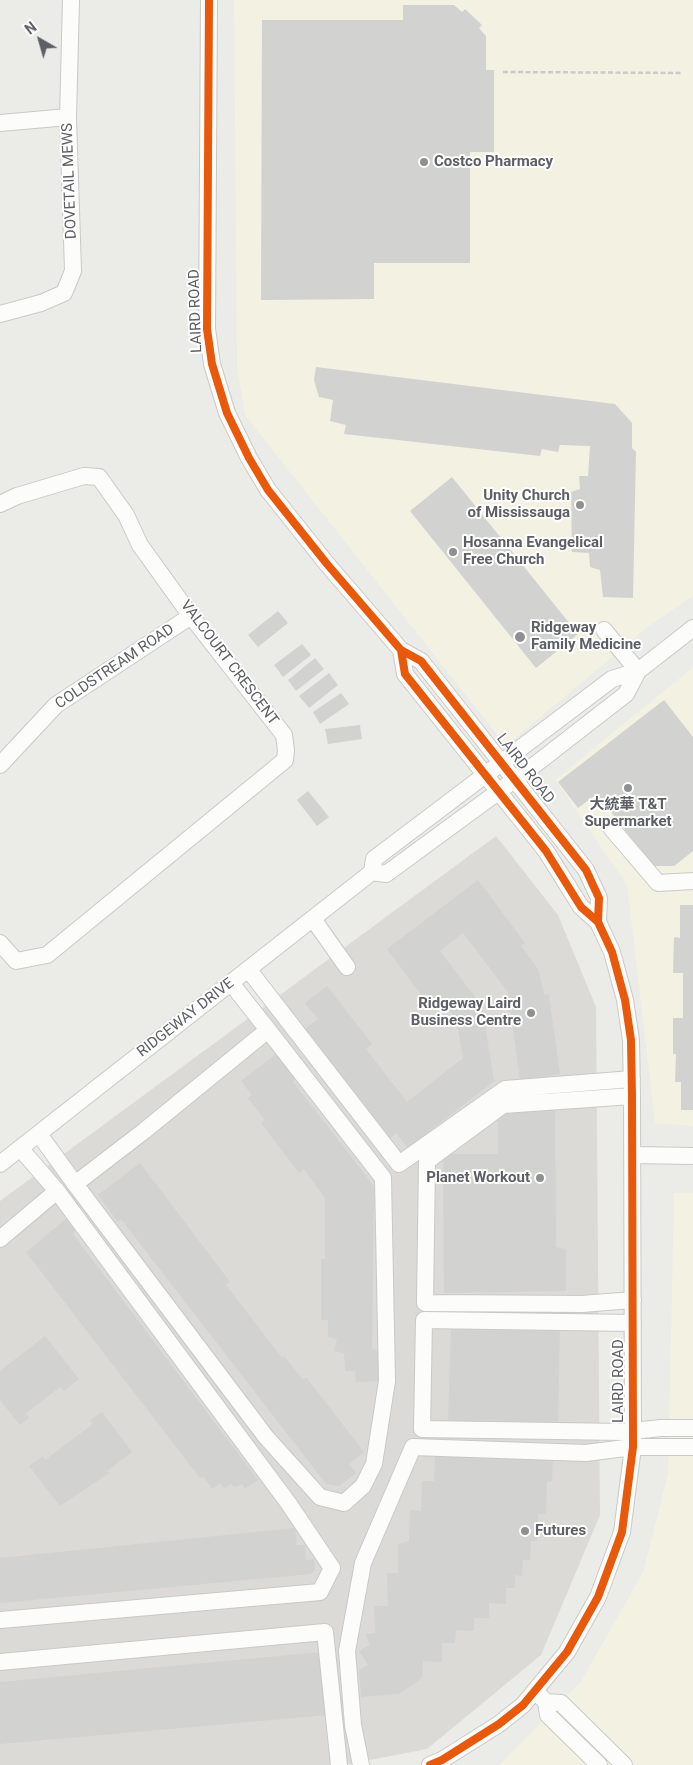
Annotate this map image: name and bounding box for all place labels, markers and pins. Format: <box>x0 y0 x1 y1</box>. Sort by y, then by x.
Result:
place label: Costco Pharmacy <box>434 153 553 171</box>
marker: Costco Pharmacy <box>418 156 430 168</box>
place label: Unity Church of Mississauga <box>468 487 570 522</box>
marker: Unity Church of Mississauga <box>574 499 586 511</box>
place label: Hosanna Evangelical Free Church <box>463 534 603 569</box>
marker: Hosanna Evangelical Free Church <box>447 546 459 558</box>
place label: Ridgeway Family Medicine <box>531 619 641 654</box>
marker: Ridgeway Family Medicine <box>513 630 527 644</box>
marker: 大統華 T&T Supermarket <box>622 782 634 794</box>
place label: 大統華 T&T Supermarket <box>584 796 672 831</box>
place label: Ridgeway Laird Business Centre <box>411 995 521 1030</box>
marker: Ridgeway Laird Business Centre <box>525 1007 537 1019</box>
place label: Planet Workout <box>426 1169 530 1187</box>
marker: Planet Workout <box>534 1172 546 1184</box>
place label: Futures <box>535 1522 586 1540</box>
marker: Futures <box>519 1525 531 1537</box>

